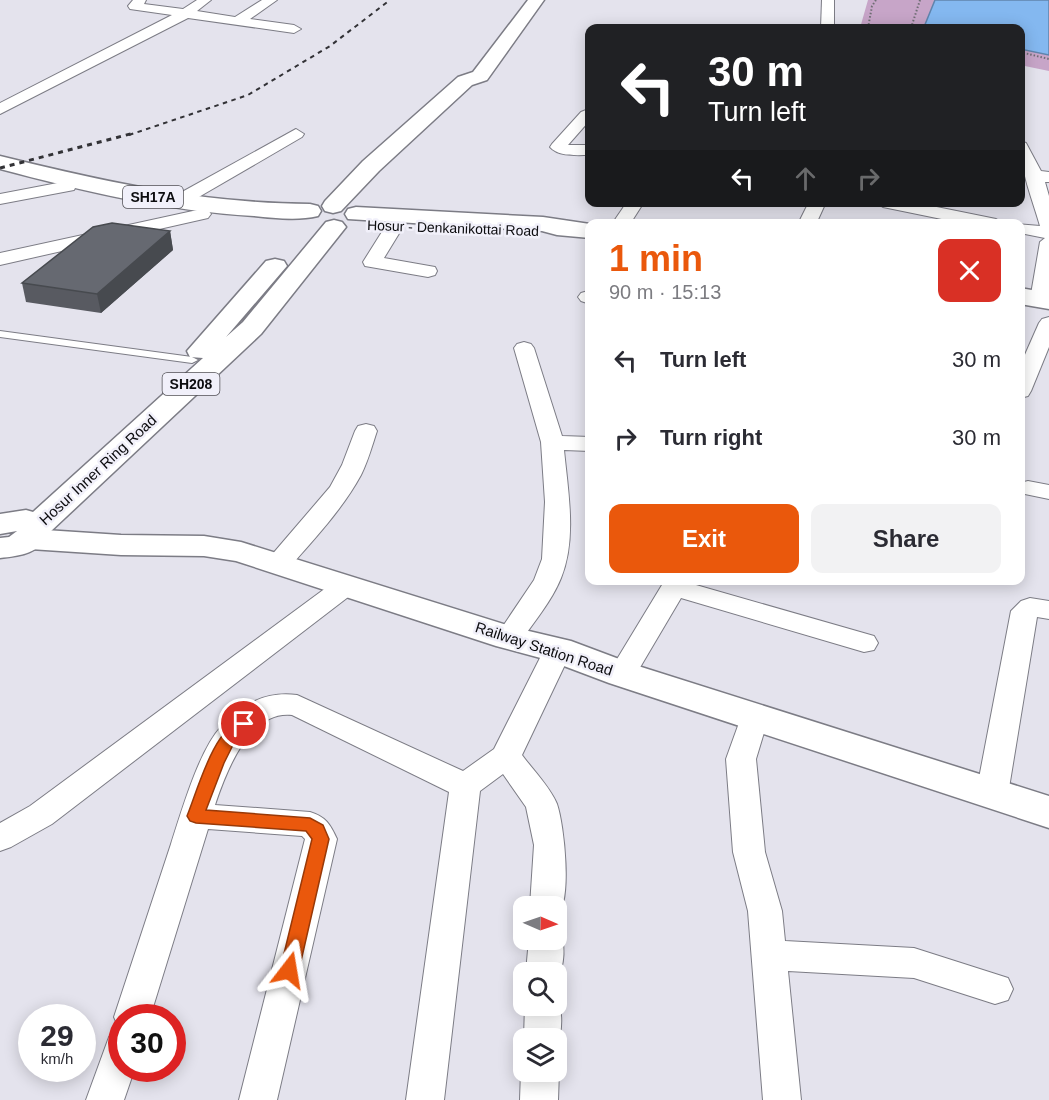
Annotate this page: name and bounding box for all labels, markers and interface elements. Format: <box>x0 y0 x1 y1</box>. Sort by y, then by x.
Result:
icon: left <box>609 48 687 126</box>
text: 30 m <box>708 48 804 95</box>
text: Turn left <box>708 97 806 127</box>
icon: left <box>726 162 759 195</box>
icon: ahead <box>789 162 822 195</box>
icon: right <box>852 162 885 195</box>
road number: SH17A <box>123 186 183 208</box>
street label: Hosur - Denkanikottai Road <box>367 217 539 239</box>
text: 1 min <box>609 238 703 279</box>
button: close <box>938 239 1001 302</box>
text: 90 m · 15:13 <box>609 281 721 303</box>
icon: left <box>609 344 642 377</box>
text: Turn left <box>660 347 746 372</box>
text: 30 m <box>952 347 1001 372</box>
road number: SH208 <box>162 373 219 395</box>
street label: Hosur Inner Ring Road <box>36 411 160 528</box>
icon: right <box>609 422 642 455</box>
text: Turn right <box>660 425 762 450</box>
text: 30 m <box>952 425 1001 450</box>
button: Exit <box>609 504 799 573</box>
button: Share <box>811 504 1001 573</box>
street label: Railway Station Road <box>473 618 615 679</box>
pin <box>218 698 269 749</box>
icon: arrive <box>227 707 260 740</box>
north arrow <box>513 896 567 950</box>
map controls <box>513 896 567 1082</box>
position arrow <box>257 938 321 1002</box>
button: search <box>513 962 567 1016</box>
speed limit sign: 30 <box>108 1004 186 1082</box>
text: 29 <box>40 1019 74 1052</box>
button: layers <box>513 1028 567 1082</box>
text: km/h <box>41 1050 73 1067</box>

